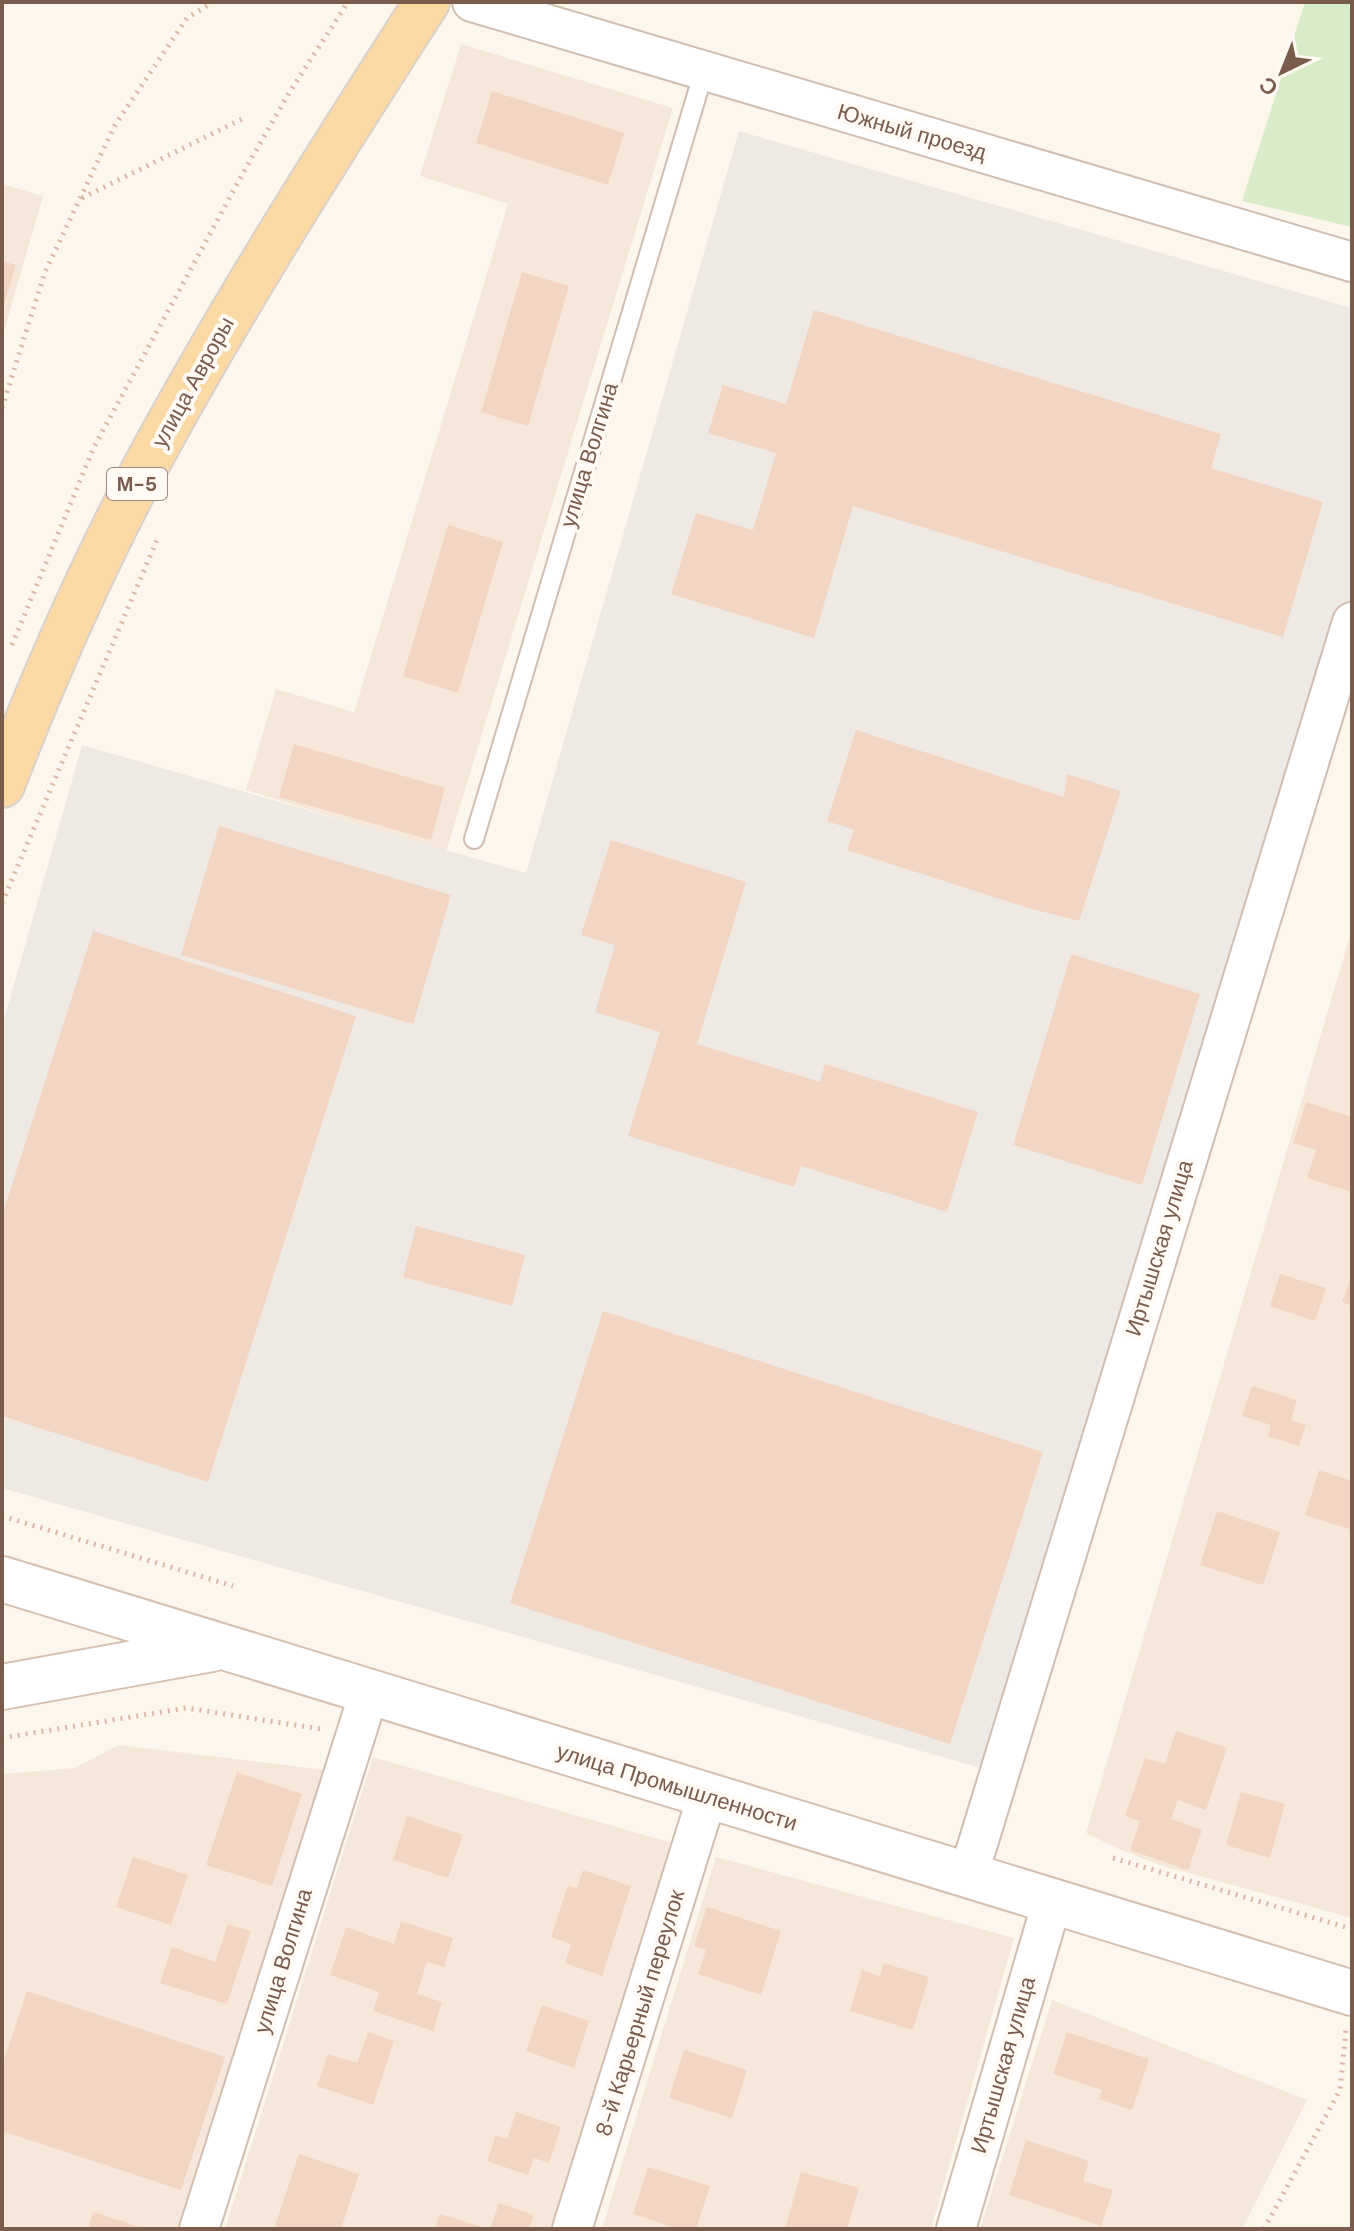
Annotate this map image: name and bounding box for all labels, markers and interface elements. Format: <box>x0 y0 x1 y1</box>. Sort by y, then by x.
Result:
north arrow <box>1242 32 1322 112</box>
text: С <box>1253 70 1284 102</box>
street label: Южный проезд <box>834 97 990 167</box>
street label: улица Авроры <box>145 311 241 453</box>
street label: улица Волгина <box>553 378 625 531</box>
road number: М-5 <box>107 468 167 500</box>
street label: Иртышская улица <box>1118 1156 1200 1340</box>
street label: улица Промышленности <box>553 1737 801 1837</box>
street label: улица Волгина <box>247 1884 319 2037</box>
street label: 8-й Карьерный переулок <box>589 1886 691 2140</box>
street label: Иртышская улица <box>964 1972 1042 2157</box>

